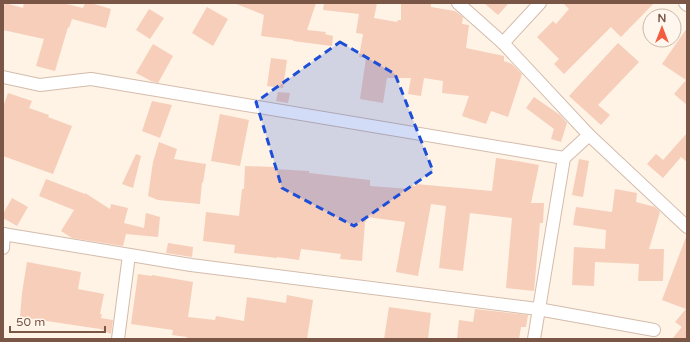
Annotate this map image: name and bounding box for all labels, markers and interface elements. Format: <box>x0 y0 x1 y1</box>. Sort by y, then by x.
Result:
north arrow <box>642 8 682 48</box>
text: N <box>658 12 666 25</box>
scale bar <box>10 308 105 334</box>
text: 50 m <box>16 315 45 329</box>

